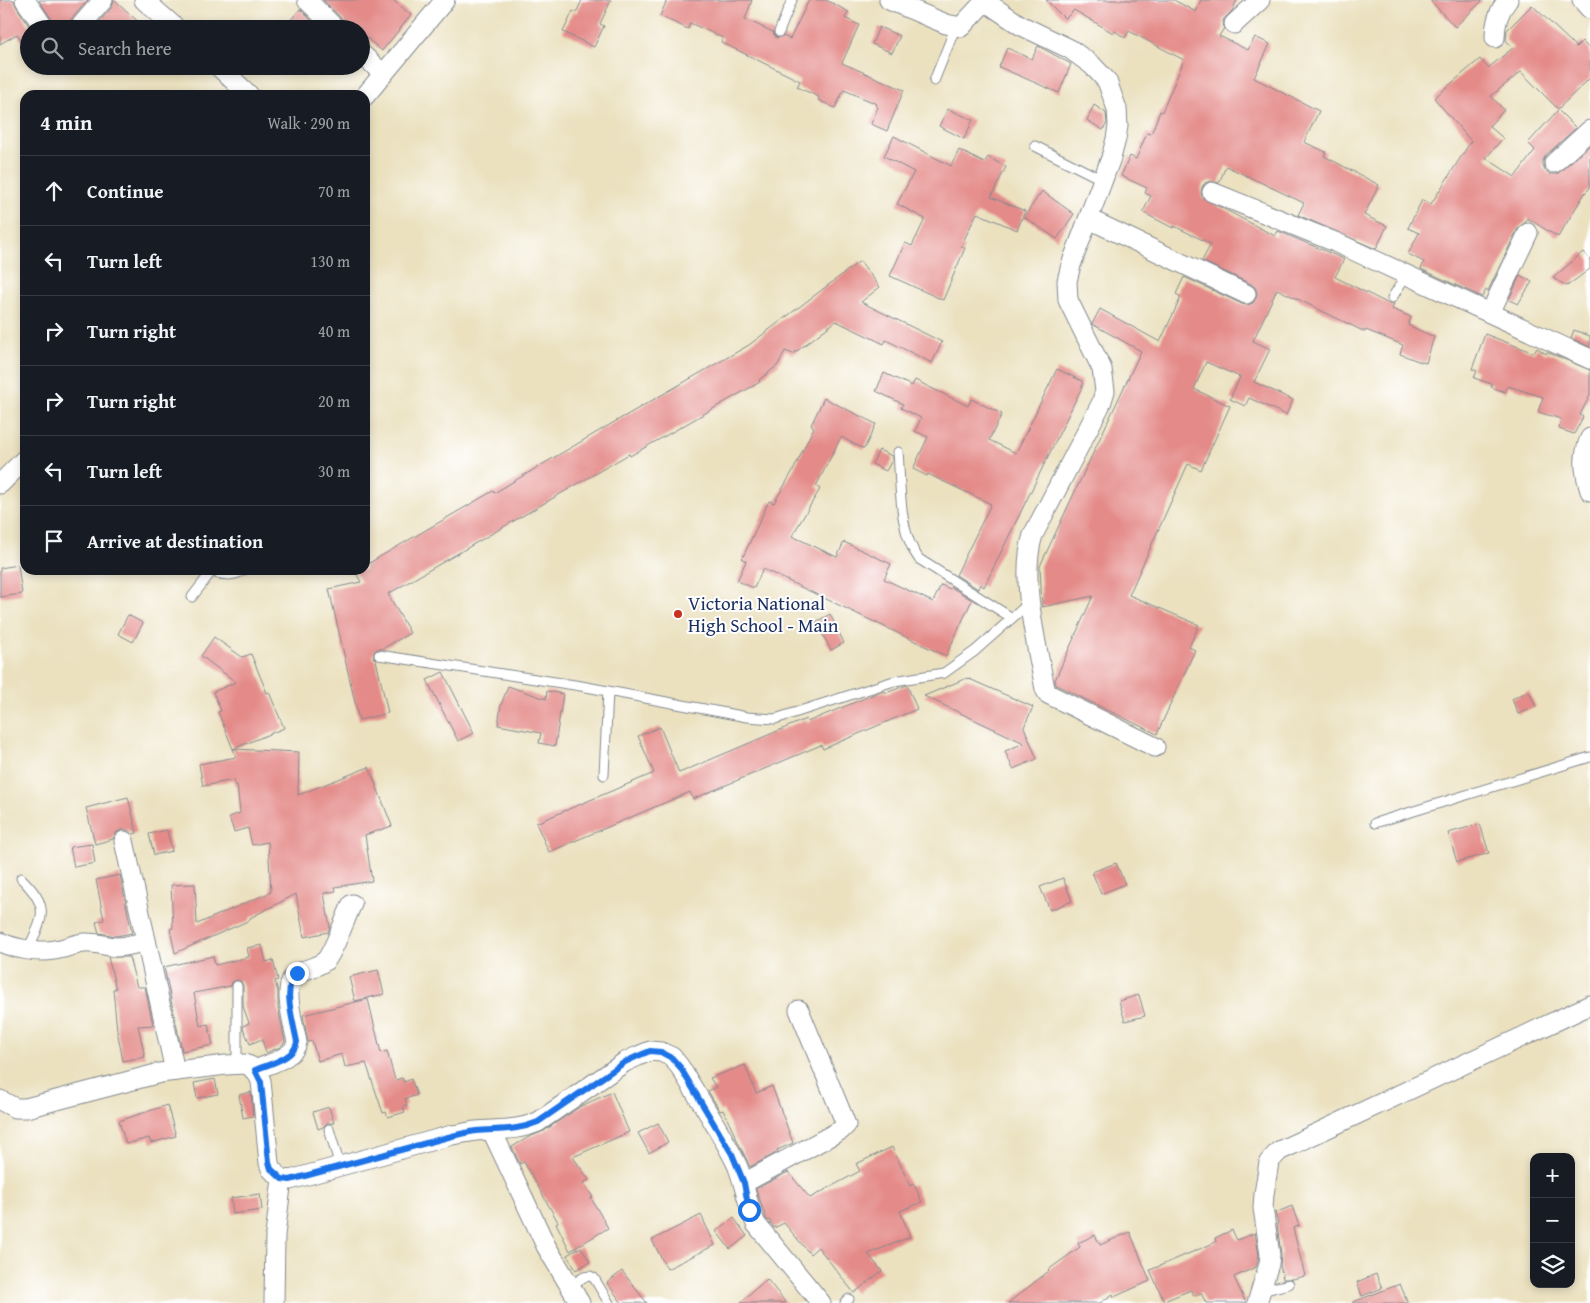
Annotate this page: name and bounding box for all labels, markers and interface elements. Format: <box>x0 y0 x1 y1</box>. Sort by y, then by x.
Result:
search box <box>20 20 370 75</box>
icon: search <box>38 34 66 62</box>
text: Search here <box>78 34 172 62</box>
text: 4 min <box>40 107 92 138</box>
text: Walk · 290 m <box>267 111 350 135</box>
icon: ahead <box>40 177 68 205</box>
text: Continue <box>87 177 164 205</box>
text: 70 m <box>318 179 350 203</box>
icon: left <box>40 247 68 275</box>
text: Turn left <box>87 247 162 275</box>
text: 130 m <box>310 249 350 273</box>
icon: right <box>40 317 68 345</box>
text: Turn right <box>87 317 176 345</box>
text: 40 m <box>318 319 350 343</box>
icon: right <box>40 387 68 415</box>
text: Turn right <box>87 387 176 415</box>
text: 20 m <box>318 389 350 413</box>
icon: left <box>40 457 68 485</box>
text: Turn left <box>87 457 162 485</box>
text: 30 m <box>318 459 350 483</box>
icon: arrive <box>40 527 68 555</box>
text: Arrive at destination <box>87 527 263 555</box>
place label: Victoria National High School - Main <box>688 589 839 639</box>
marker: Victoria National High School - Main <box>672 608 684 620</box>
route end <box>286 962 309 985</box>
map controls <box>1530 1153 1575 1288</box>
button: + <box>1530 1153 1575 1198</box>
button: − <box>1530 1198 1575 1243</box>
route start <box>738 1199 761 1222</box>
button: layers <box>1530 1243 1575 1288</box>

